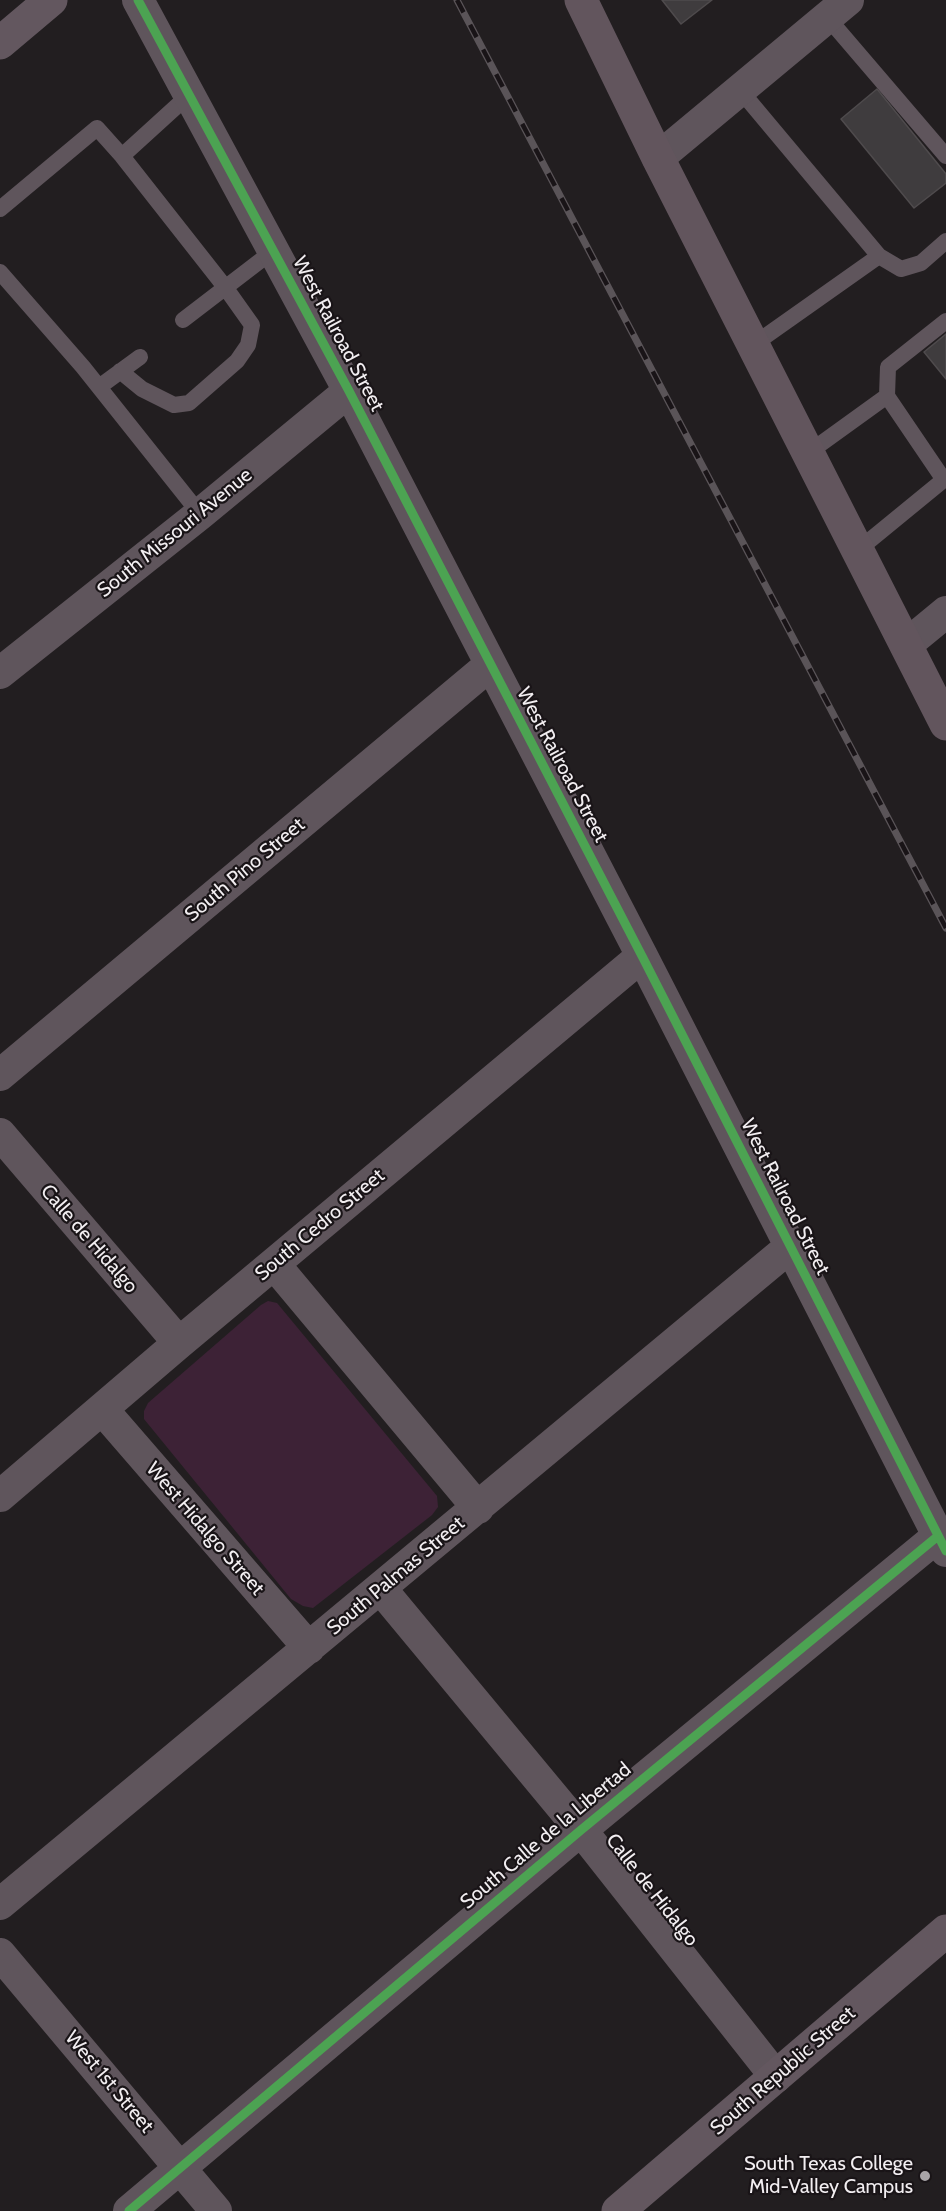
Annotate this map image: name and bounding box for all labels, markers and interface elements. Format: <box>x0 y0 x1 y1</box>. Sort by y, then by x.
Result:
street label: West Railroad Street <box>287 252 389 416</box>
street label: South Missouri Avenue <box>93 463 257 603</box>
street label: West Railroad Street <box>511 683 613 847</box>
street label: South Pino Street <box>180 813 310 927</box>
street label: West Railroad Street <box>735 1115 835 1279</box>
street label: South Cedro Street <box>250 1164 390 1286</box>
street label: Calle de Hidalgo <box>35 1180 143 1298</box>
street label: West Hidalgo Street <box>141 1458 269 1600</box>
street label: South Palmas Street <box>322 1512 470 1640</box>
street label: South Calle de la Libertad <box>456 1758 636 1914</box>
street label: Calle de Hidalgo <box>601 1829 703 1951</box>
street label: South Republic Street <box>706 2002 860 2140</box>
street label: West 1st Street <box>60 2026 158 2138</box>
place label: South Texas College Mid-Valley Campus <box>744 2152 913 2199</box>
marker: South Texas College Mid-Valley Campus <box>918 2169 932 2183</box>

